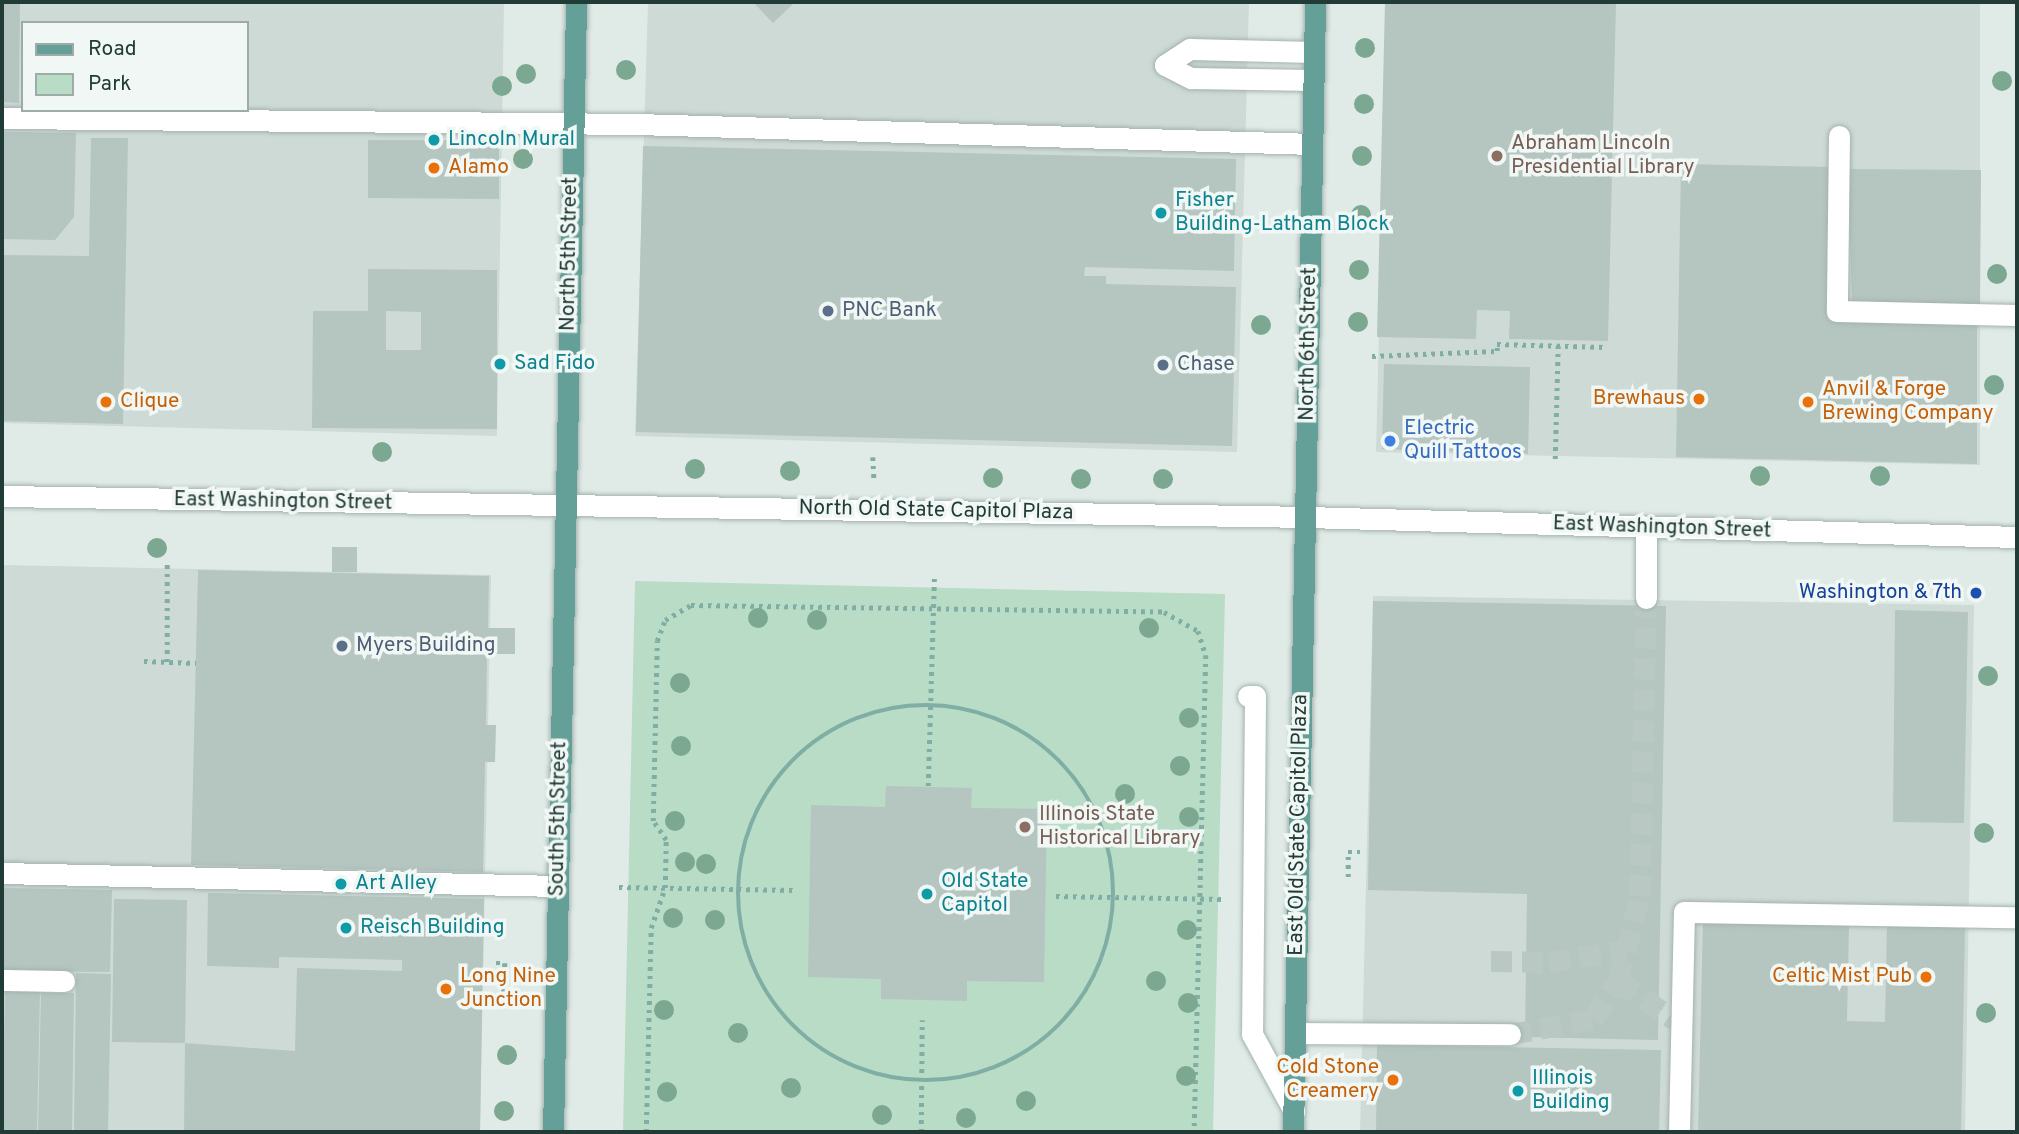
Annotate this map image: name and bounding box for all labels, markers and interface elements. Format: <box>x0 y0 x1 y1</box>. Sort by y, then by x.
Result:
legend <box>21 21 248 112</box>
text: Road <box>88 36 137 63</box>
text: Park <box>88 71 131 98</box>
place label: Lincoln Mural <box>448 127 575 153</box>
place label: Abraham Lincoln Presidential Library <box>1511 131 1695 181</box>
marker: Lincoln Mural <box>426 132 442 148</box>
marker: Abraham Lincoln Presidential Library <box>1489 148 1505 164</box>
place label: Alamo <box>448 155 509 181</box>
marker: Alamo <box>426 160 442 176</box>
street label: North 5th Street <box>556 177 584 331</box>
place label: Fisher Building-Latham Block <box>1175 188 1390 238</box>
marker: Fisher Building-Latham Block <box>1153 205 1169 221</box>
street label: North 6th Street <box>1295 267 1323 421</box>
place label: PNC Bank <box>842 298 937 324</box>
marker: PNC Bank <box>820 303 836 319</box>
place label: Sad Fido <box>514 351 595 377</box>
place label: Chase <box>1177 352 1234 378</box>
marker: Sad Fido <box>492 356 508 372</box>
marker: Chase <box>1155 357 1171 373</box>
place label: Anvil & Forge Brewing Company <box>1822 377 1994 427</box>
place label: Brewhaus <box>1593 386 1685 412</box>
place label: Clique <box>120 389 179 415</box>
marker: Brewhaus <box>1691 391 1707 407</box>
marker: Clique <box>98 394 114 410</box>
marker: Anvil & Forge Brewing Company <box>1800 394 1816 410</box>
place label: Electric Quill Tattoos <box>1404 416 1523 466</box>
marker: Electric Quill Tattoos <box>1382 433 1398 449</box>
street label: East Washington Street <box>173 487 393 517</box>
street label: North Old State Capitol Plaza <box>798 496 1074 526</box>
street label: East Washington Street <box>1552 512 1772 544</box>
place label: Washington & 7th <box>1798 580 1962 606</box>
marker: Washington & 7th <box>1968 585 1984 601</box>
place label: Myers Building <box>356 633 496 659</box>
marker: Myers Building <box>334 638 350 654</box>
street label: East Old State Capitol Plaza <box>1284 694 1314 956</box>
street label: South 5th Street <box>545 741 573 897</box>
place label: Illinois State Historical Library <box>1039 802 1200 852</box>
marker: Illinois State Historical Library <box>1017 819 1033 835</box>
place label: Old State Capitol <box>941 869 1028 919</box>
place label: Art Alley <box>355 871 438 897</box>
marker: Art Alley <box>333 876 349 892</box>
marker: Old State Capitol <box>919 886 935 902</box>
place label: Reisch Building <box>360 915 505 941</box>
marker: Reisch Building <box>338 920 354 936</box>
place label: Long Nine Junction <box>460 964 556 1014</box>
place label: Celtic Mist Pub <box>1772 964 1912 990</box>
marker: Celtic Mist Pub <box>1918 969 1934 985</box>
marker: Long Nine Junction <box>438 981 454 997</box>
place label: Cold Stone Creamery <box>1276 1055 1379 1105</box>
place label: Illinois Building <box>1532 1066 1610 1116</box>
marker: Cold Stone Creamery <box>1385 1072 1401 1088</box>
marker: Illinois Building <box>1510 1083 1526 1099</box>

